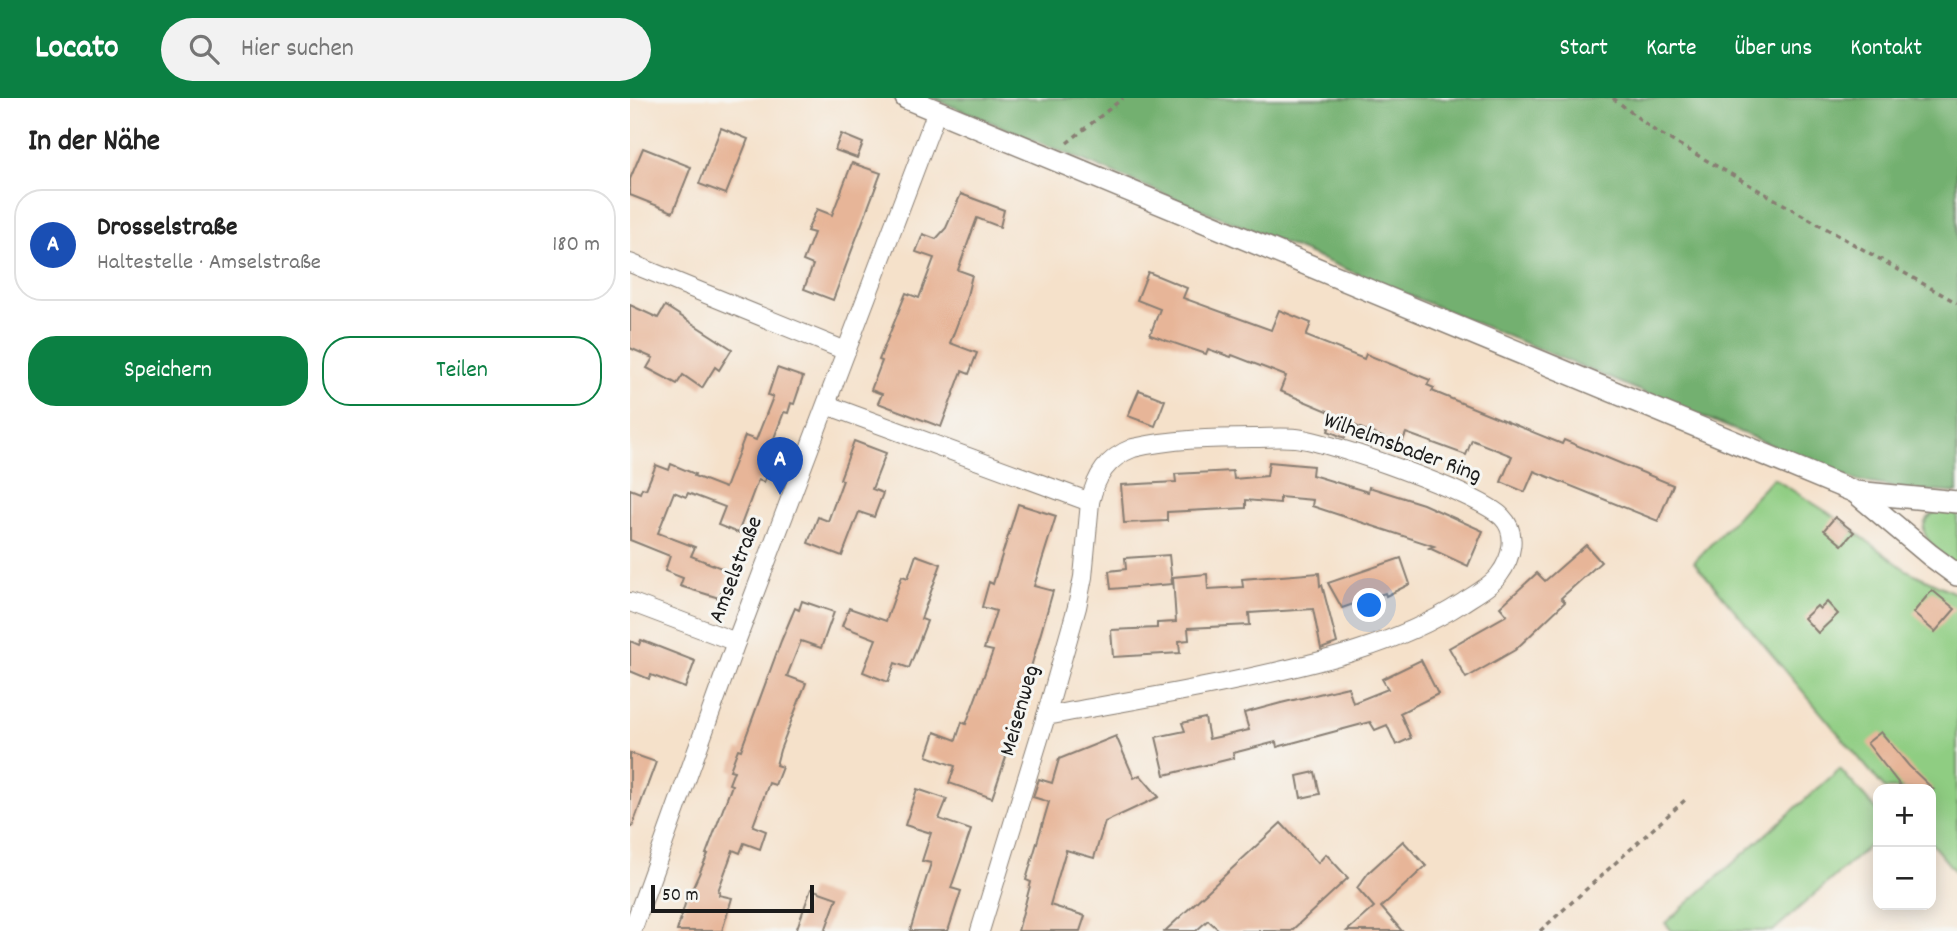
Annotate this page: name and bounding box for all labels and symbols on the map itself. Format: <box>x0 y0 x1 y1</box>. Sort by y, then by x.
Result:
street label: Wilhelmsbader Ring <box>1318 405 1486 493</box>
pin: A <box>757 437 803 495</box>
street label: Amselstraße <box>701 512 773 628</box>
your location <box>1352 588 1386 622</box>
street label: Meisenweg <box>992 662 1050 760</box>
scale bar <box>651 882 814 914</box>

